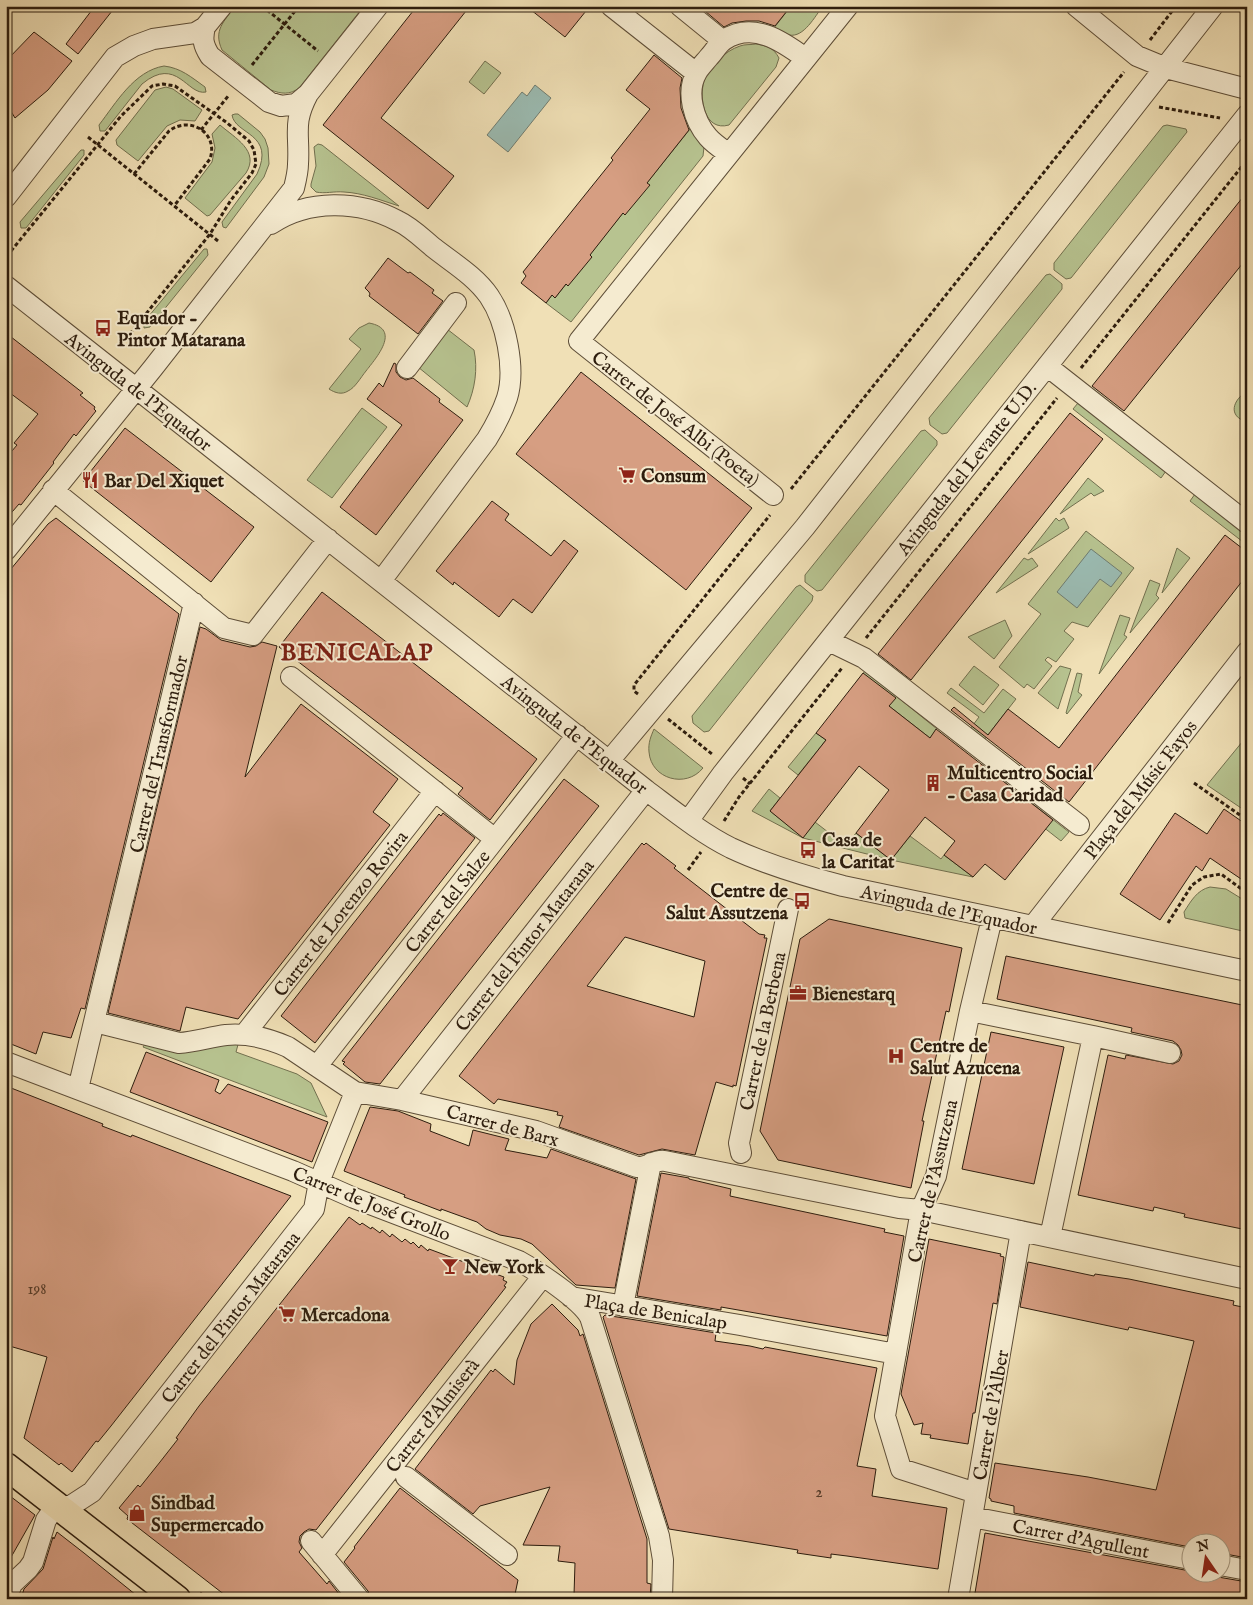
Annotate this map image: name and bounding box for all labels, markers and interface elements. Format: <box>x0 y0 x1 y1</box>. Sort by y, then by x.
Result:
place label: Equador - Pintor Matarana <box>117 307 246 353</box>
bus stop icon: Equador - Pintor Matarana <box>93 318 113 338</box>
street label: Avinguda de l'Equador <box>59 327 216 457</box>
street label: Carrer de José Albi (Poeta) <box>586 346 764 493</box>
street label: Avinguda del Levante U.D. <box>892 378 1043 562</box>
supermarket icon: Consum <box>617 465 637 485</box>
place label: Consum <box>641 465 706 489</box>
restaurant icon: Bar Del Xiquet <box>80 470 100 490</box>
place label: Bar Del Xiquet <box>104 470 225 494</box>
district label: BENICALAP <box>281 638 433 669</box>
street label: Carrer del Transformador <box>126 653 194 856</box>
street label: Avinguda de l'Equador <box>495 670 652 800</box>
street label: Plaça del Músic Fayos <box>1080 716 1203 865</box>
place label: Multicentro Social - Casa Caridad <box>947 762 1094 808</box>
building icon: Multicentro Social - Casa Caridad <box>923 773 943 793</box>
street label: Carrer de Lorenzo Rovira <box>269 826 414 1002</box>
place label: Casa de la Caritat <box>821 829 895 875</box>
bus stop icon: Casa de la Caritat <box>798 840 818 860</box>
street label: Carrer del Salze <box>401 846 497 959</box>
street label: Carrer del Pintor Matarana <box>451 855 601 1037</box>
place label: Centre de Salut Assutzena <box>666 880 789 926</box>
street label: Avinguda de l'Equador <box>857 880 1039 941</box>
bus stop icon: Centre de Salut Assutzena <box>792 891 812 911</box>
street label: Carrer de la Berbena <box>735 949 793 1113</box>
office icon: Bienestarq <box>788 983 808 1003</box>
place label: Bienestarq <box>812 983 897 1007</box>
place label: Centre de Salut Azucena <box>910 1035 1021 1081</box>
hospital icon: Centre de Salut Azucena <box>886 1046 906 1066</box>
street label: Carrer de l'Assutzena <box>904 1097 965 1265</box>
street label: Carrer de Barx <box>444 1100 561 1153</box>
street label: Carrer de José Grollo <box>289 1162 454 1248</box>
street label: Carrer del Pintor Matarana <box>157 1227 307 1409</box>
bar icon: New York <box>440 1256 460 1276</box>
place label: New York <box>463 1256 545 1280</box>
house number: 198 <box>27 1280 47 1300</box>
street label: Plaça de Benicalap <box>582 1290 729 1336</box>
supermarket icon: Mercadona <box>277 1304 297 1324</box>
place label: Mercadona <box>301 1304 390 1328</box>
street label: Carrer de l'Àlber <box>968 1348 1015 1483</box>
street label: Carrer d'Almiserà <box>381 1354 486 1478</box>
house number: 2 <box>815 1483 823 1503</box>
place label: Sindbad Supermercado <box>151 1492 264 1538</box>
shop icon: Sindbad Supermercado <box>127 1503 147 1523</box>
street label: Carrer d'Agullent <box>1010 1515 1151 1565</box>
north arrow <box>1180 1532 1230 1582</box>
text: N <box>1194 1536 1211 1557</box>

